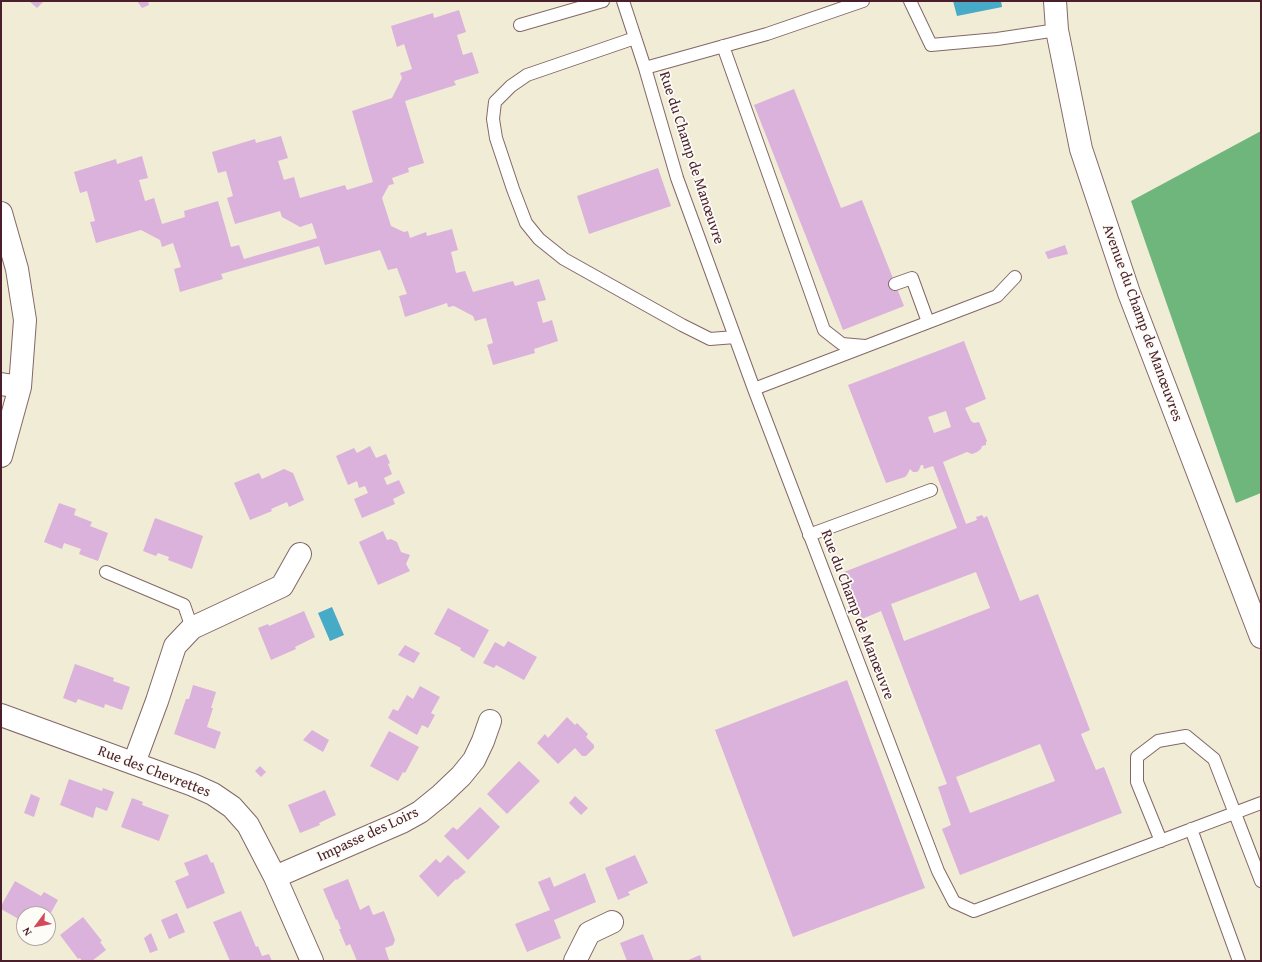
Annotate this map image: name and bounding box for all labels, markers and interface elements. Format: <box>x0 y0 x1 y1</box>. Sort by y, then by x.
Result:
street label: Rue du Champ de Manœuvre <box>655 69 727 247</box>
street label: Avenue du Champ de Manœuvres <box>1098 222 1186 424</box>
street label: Rue du Champ de Manœuvre <box>816 528 898 702</box>
street label: Rue des Chevrettes <box>95 742 213 802</box>
street label: Impasse des Loirs <box>314 804 422 866</box>
north arrow <box>16 906 56 946</box>
text: N <box>18 924 35 939</box>

